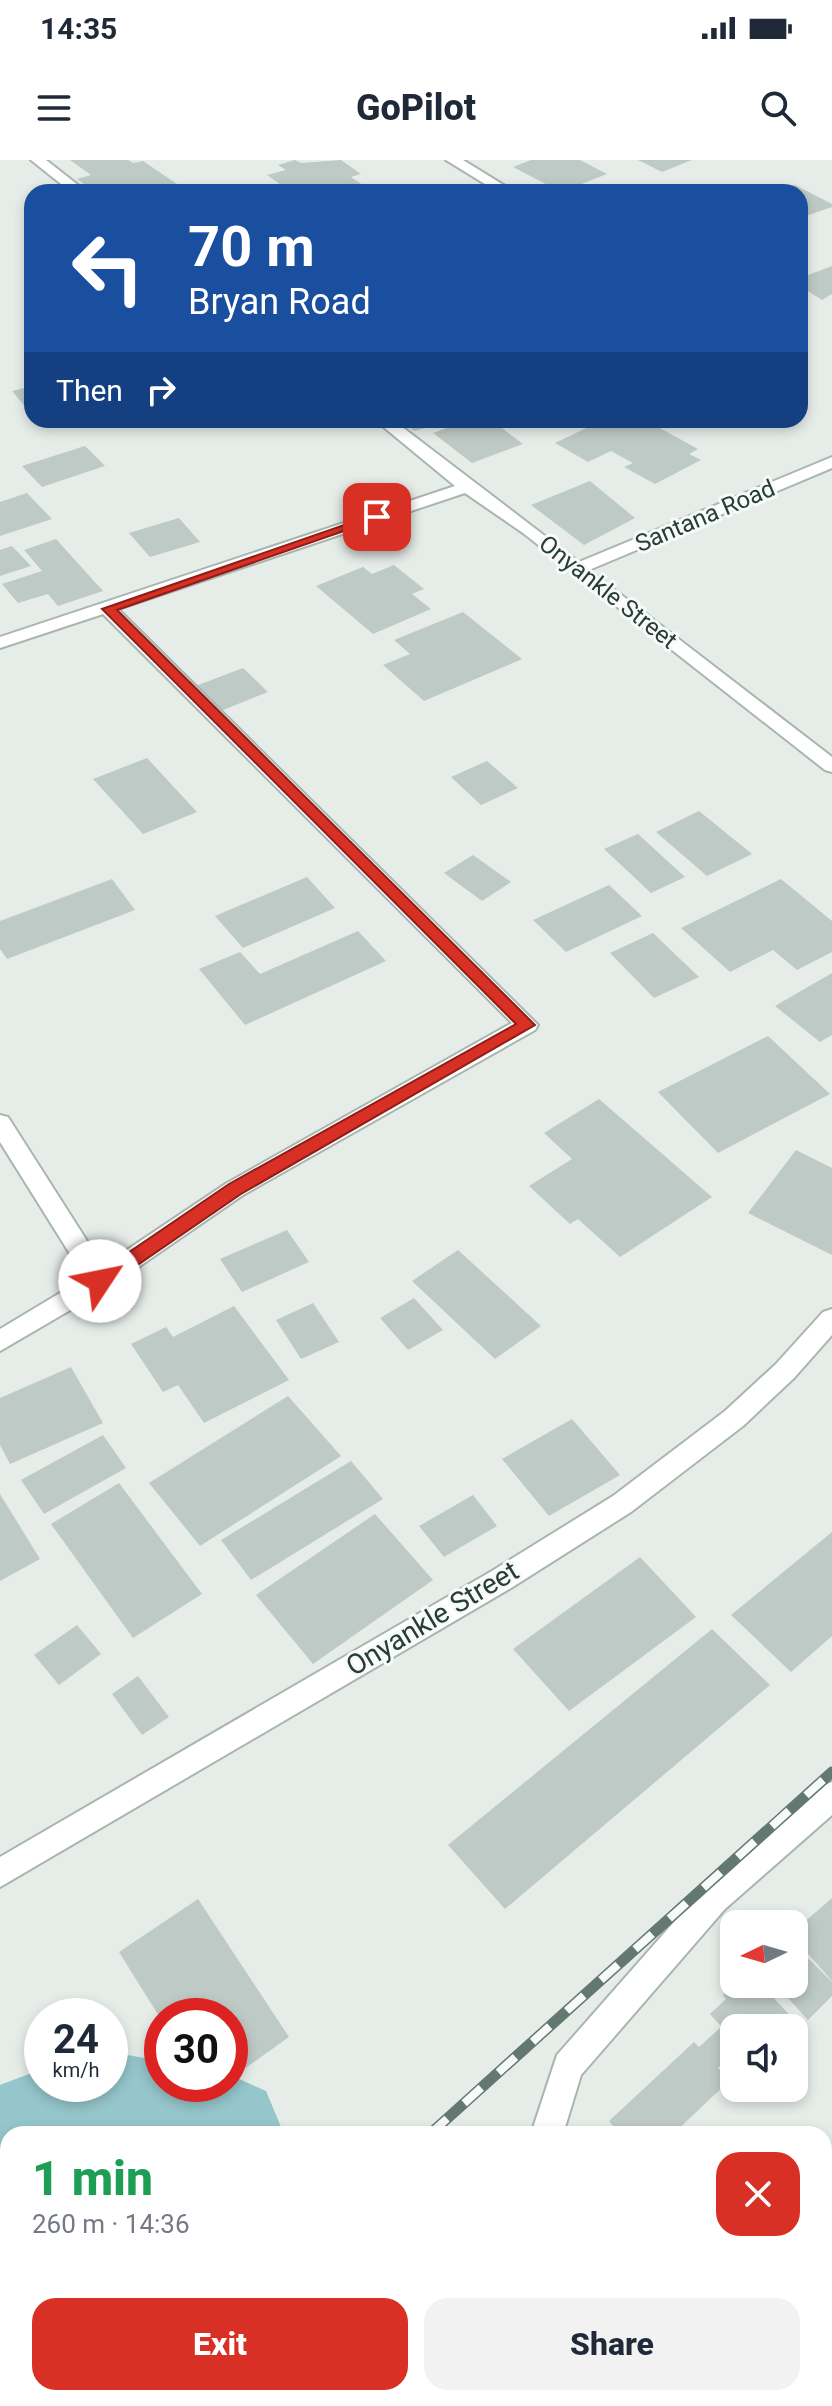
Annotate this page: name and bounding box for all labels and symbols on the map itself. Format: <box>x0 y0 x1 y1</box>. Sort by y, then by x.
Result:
street label: Santana Road <box>631 474 779 558</box>
pin <box>343 483 411 551</box>
street label: Onyankle Street <box>533 529 683 655</box>
position arrow <box>58 1239 142 1323</box>
street label: Onyankle Street <box>340 1554 524 1683</box>
north arrow <box>720 1910 808 1998</box>
speed limit sign: 30 <box>144 1998 248 2102</box>

